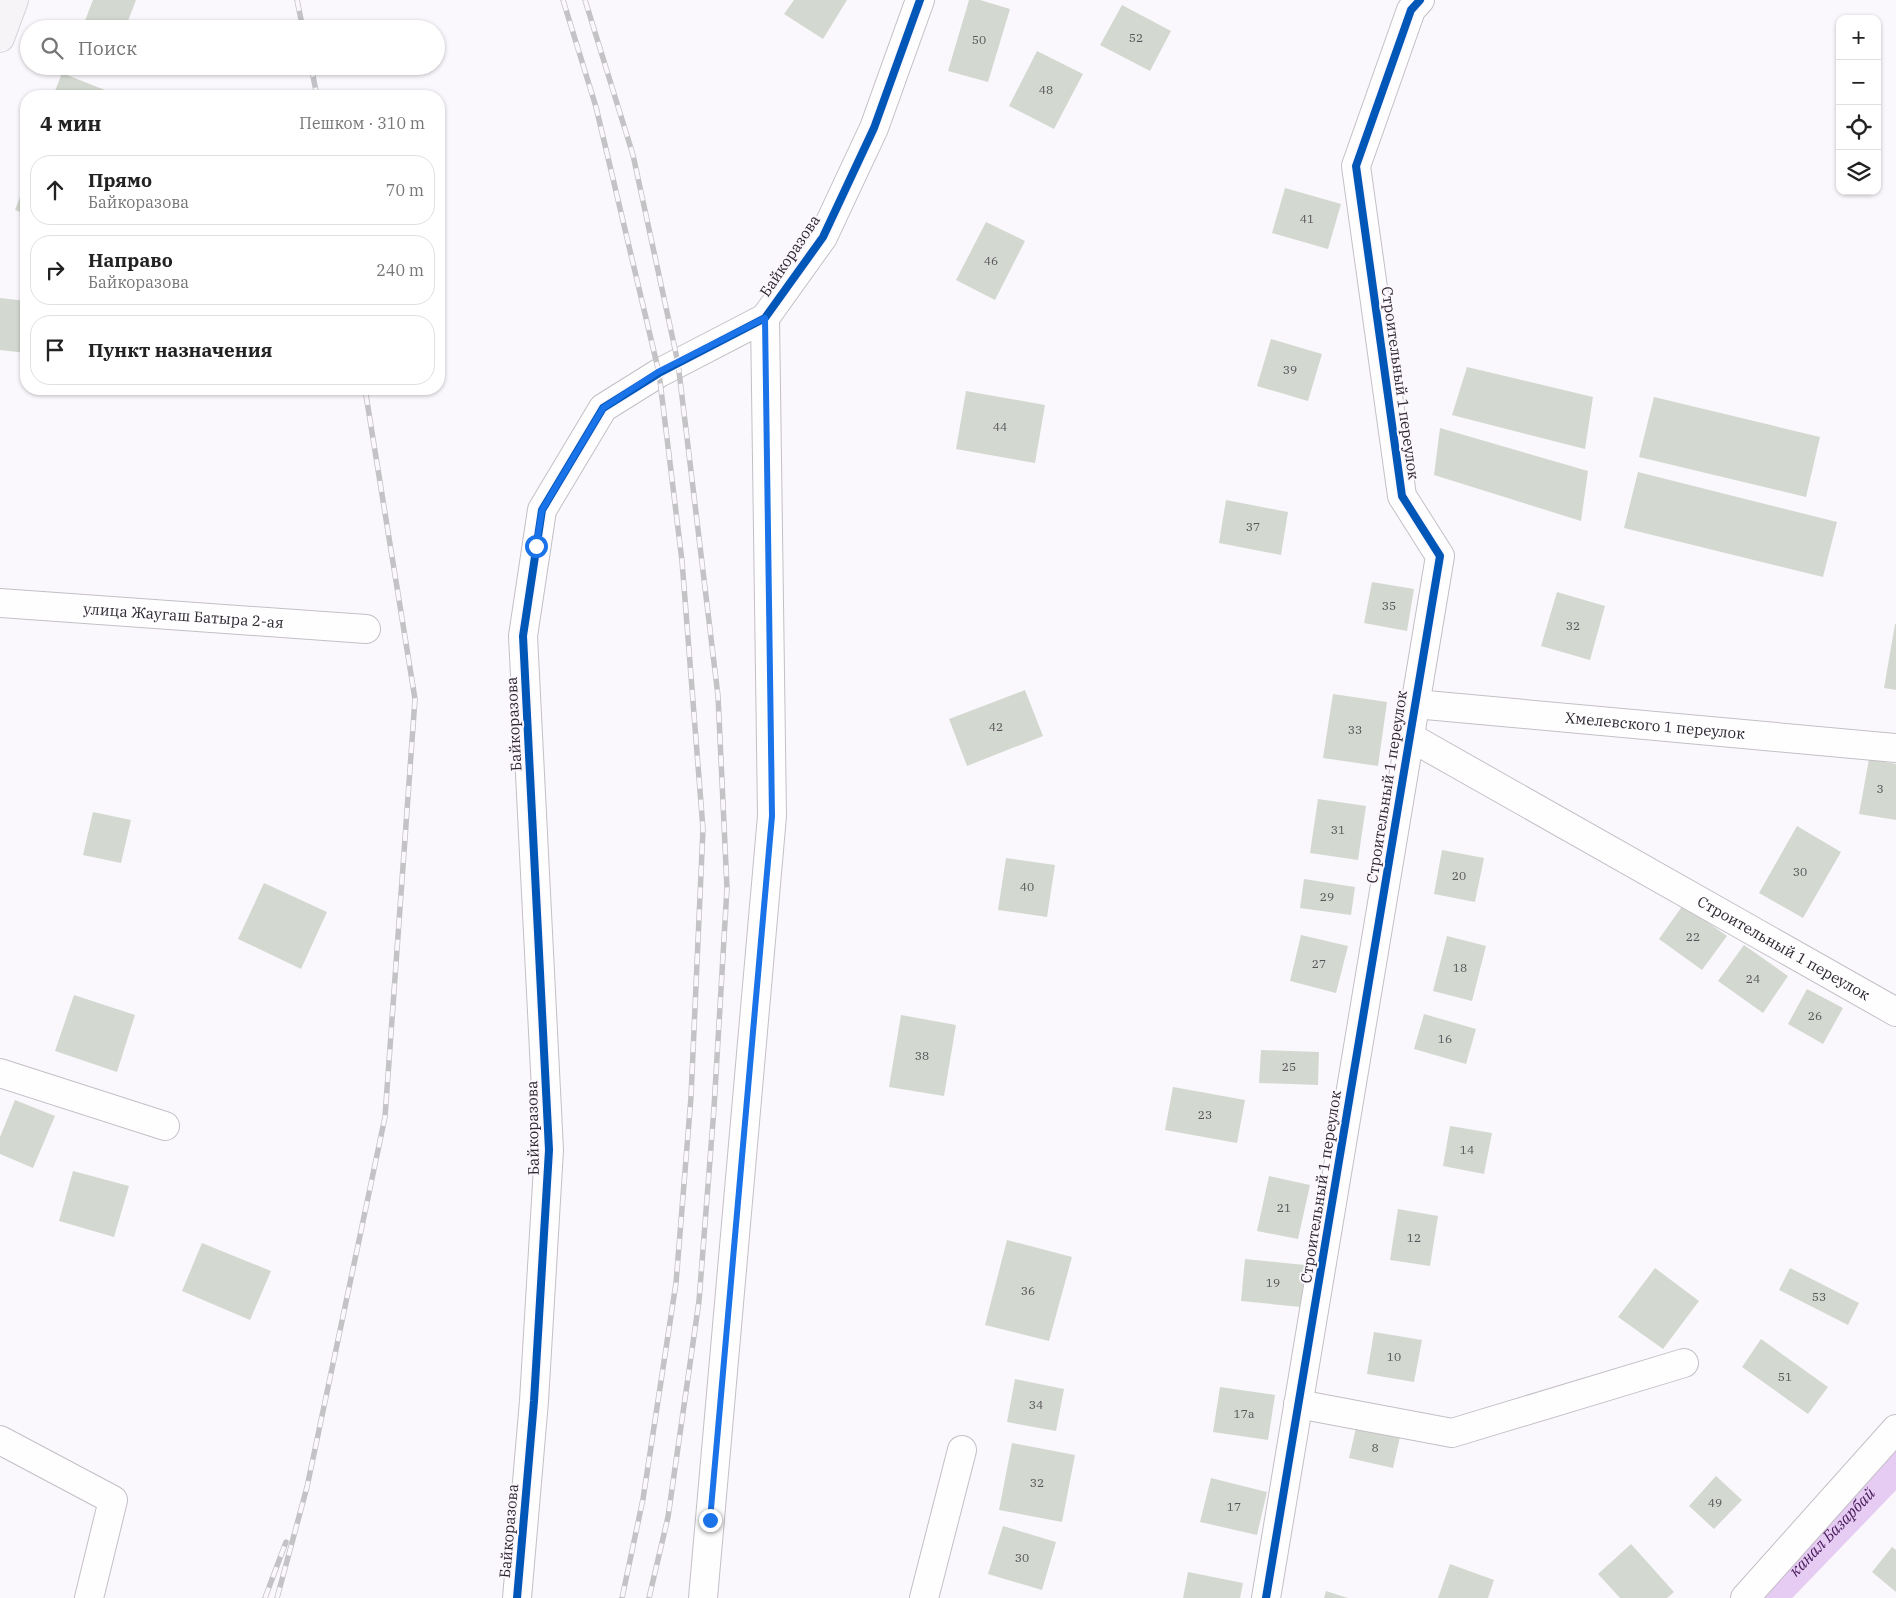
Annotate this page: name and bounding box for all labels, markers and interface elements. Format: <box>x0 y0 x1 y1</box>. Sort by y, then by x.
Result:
map controls <box>1836 15 1881 195</box>
button: + <box>1836 15 1881 60</box>
search box <box>20 20 445 75</box>
house number: 52 <box>1129 30 1143 45</box>
house number: 50 <box>972 32 986 47</box>
icon: search <box>38 34 66 62</box>
text: Поиск <box>78 36 137 60</box>
button: − <box>1836 60 1881 105</box>
house number: 48 <box>1039 82 1053 97</box>
button: locate <box>1836 105 1881 150</box>
text: 4 мин <box>40 109 102 137</box>
text: Пешком · 310 m <box>299 113 425 133</box>
button: layers <box>1836 150 1881 195</box>
text: Прямо <box>88 168 152 192</box>
icon: ahead <box>41 176 69 204</box>
text: 70 m <box>386 180 424 200</box>
text: Байкоразова <box>88 192 189 212</box>
street label: Байкоразова <box>755 211 824 300</box>
house number: 41 <box>1300 211 1314 226</box>
text: Направо <box>88 248 173 272</box>
house number: 46 <box>984 253 998 268</box>
icon: right <box>41 256 69 284</box>
text: 240 m <box>376 260 424 280</box>
text: Байкоразова <box>88 272 189 292</box>
street label: Строительный 1 переулок <box>1378 285 1424 481</box>
icon: arrive <box>41 336 69 364</box>
text: Пункт назначения <box>88 338 272 362</box>
house number: 39 <box>1283 362 1297 377</box>
house number: 44 <box>993 419 1007 434</box>
house number: 37 <box>1246 519 1260 534</box>
route start <box>525 535 548 558</box>
house number: 35 <box>1382 598 1396 613</box>
street label: улица Жаугаш Батыра 2-ая <box>83 599 284 632</box>
house number: 32 <box>1566 618 1580 633</box>
street label: Байкоразова <box>502 676 525 772</box>
street label: Строительный 1 переулок <box>1362 689 1411 885</box>
street label: Хмелевского 1 переулок <box>1564 708 1746 743</box>
house number: 42 <box>989 719 1003 734</box>
house number: 33 <box>1348 722 1362 737</box>
house number: 3 <box>1876 781 1884 796</box>
house number: 31 <box>1331 822 1345 837</box>
house number: 30 <box>1793 864 1807 879</box>
house number: 20 <box>1452 868 1466 883</box>
house number: 40 <box>1020 879 1034 894</box>
house number: 29 <box>1320 889 1334 904</box>
street label: Строительный 1 переулок <box>1694 892 1873 1004</box>
house number: 22 <box>1686 929 1700 944</box>
house number: 27 <box>1312 956 1326 971</box>
house number: 18 <box>1453 960 1467 975</box>
house number: 24 <box>1746 971 1760 986</box>
house number: 26 <box>1808 1008 1822 1023</box>
house number: 16 <box>1438 1031 1452 1046</box>
house number: 38 <box>915 1048 929 1063</box>
house number: 25 <box>1282 1059 1296 1074</box>
street label: Байкоразова <box>522 1081 543 1175</box>
street label: Строительный 1 переулок <box>1296 1089 1345 1285</box>
house number: 23 <box>1198 1107 1212 1122</box>
house number: 14 <box>1460 1142 1474 1157</box>
house number: 21 <box>1277 1200 1291 1215</box>
house number: 12 <box>1407 1230 1421 1245</box>
house number: 19 <box>1266 1275 1280 1290</box>
house number: 36 <box>1021 1283 1035 1298</box>
house number: 53 <box>1812 1289 1826 1304</box>
house number: 10 <box>1387 1349 1401 1364</box>
house number: 51 <box>1778 1369 1792 1384</box>
house number: 34 <box>1029 1397 1043 1412</box>
house number: 17а <box>1234 1406 1255 1421</box>
house number: 8 <box>1371 1440 1379 1455</box>
house number: 32 <box>1030 1475 1044 1490</box>
street label: Байкоразова <box>495 1483 522 1579</box>
water label: канал Базарбай <box>1785 1483 1879 1580</box>
house number: 49 <box>1708 1495 1722 1510</box>
house number: 17 <box>1227 1499 1241 1514</box>
route end <box>699 1509 722 1532</box>
house number: 30 <box>1015 1550 1029 1565</box>

